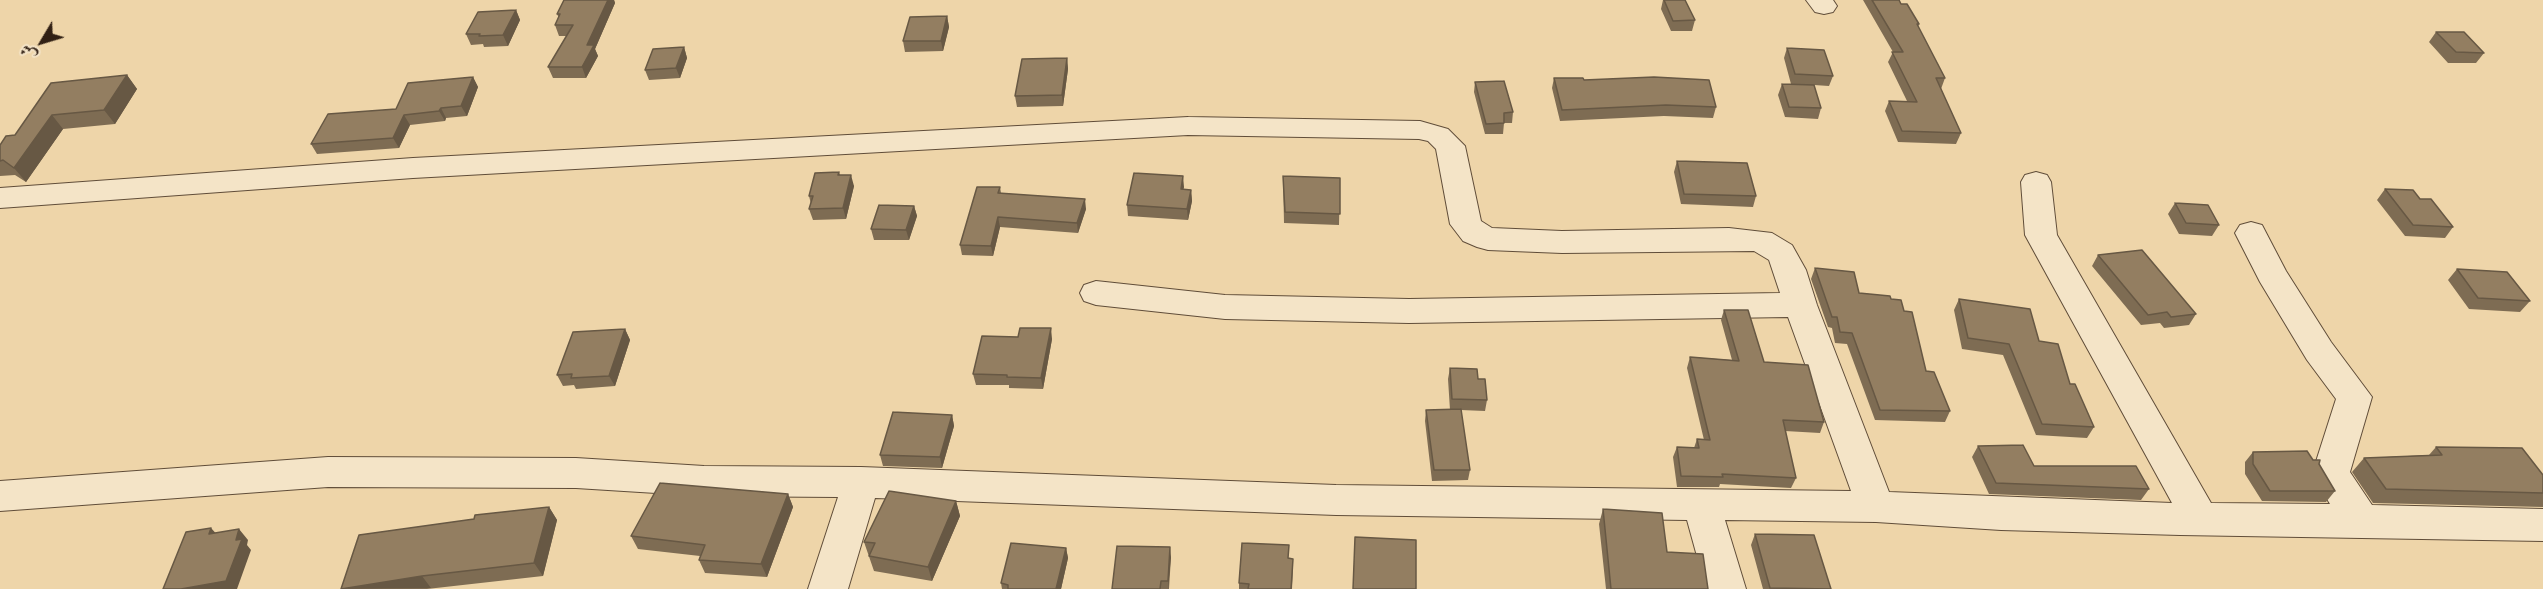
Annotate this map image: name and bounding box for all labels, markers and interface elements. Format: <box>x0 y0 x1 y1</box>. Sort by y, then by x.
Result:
north arrow <box>12 12 72 72</box>
text: ش <box>13 39 42 67</box>

